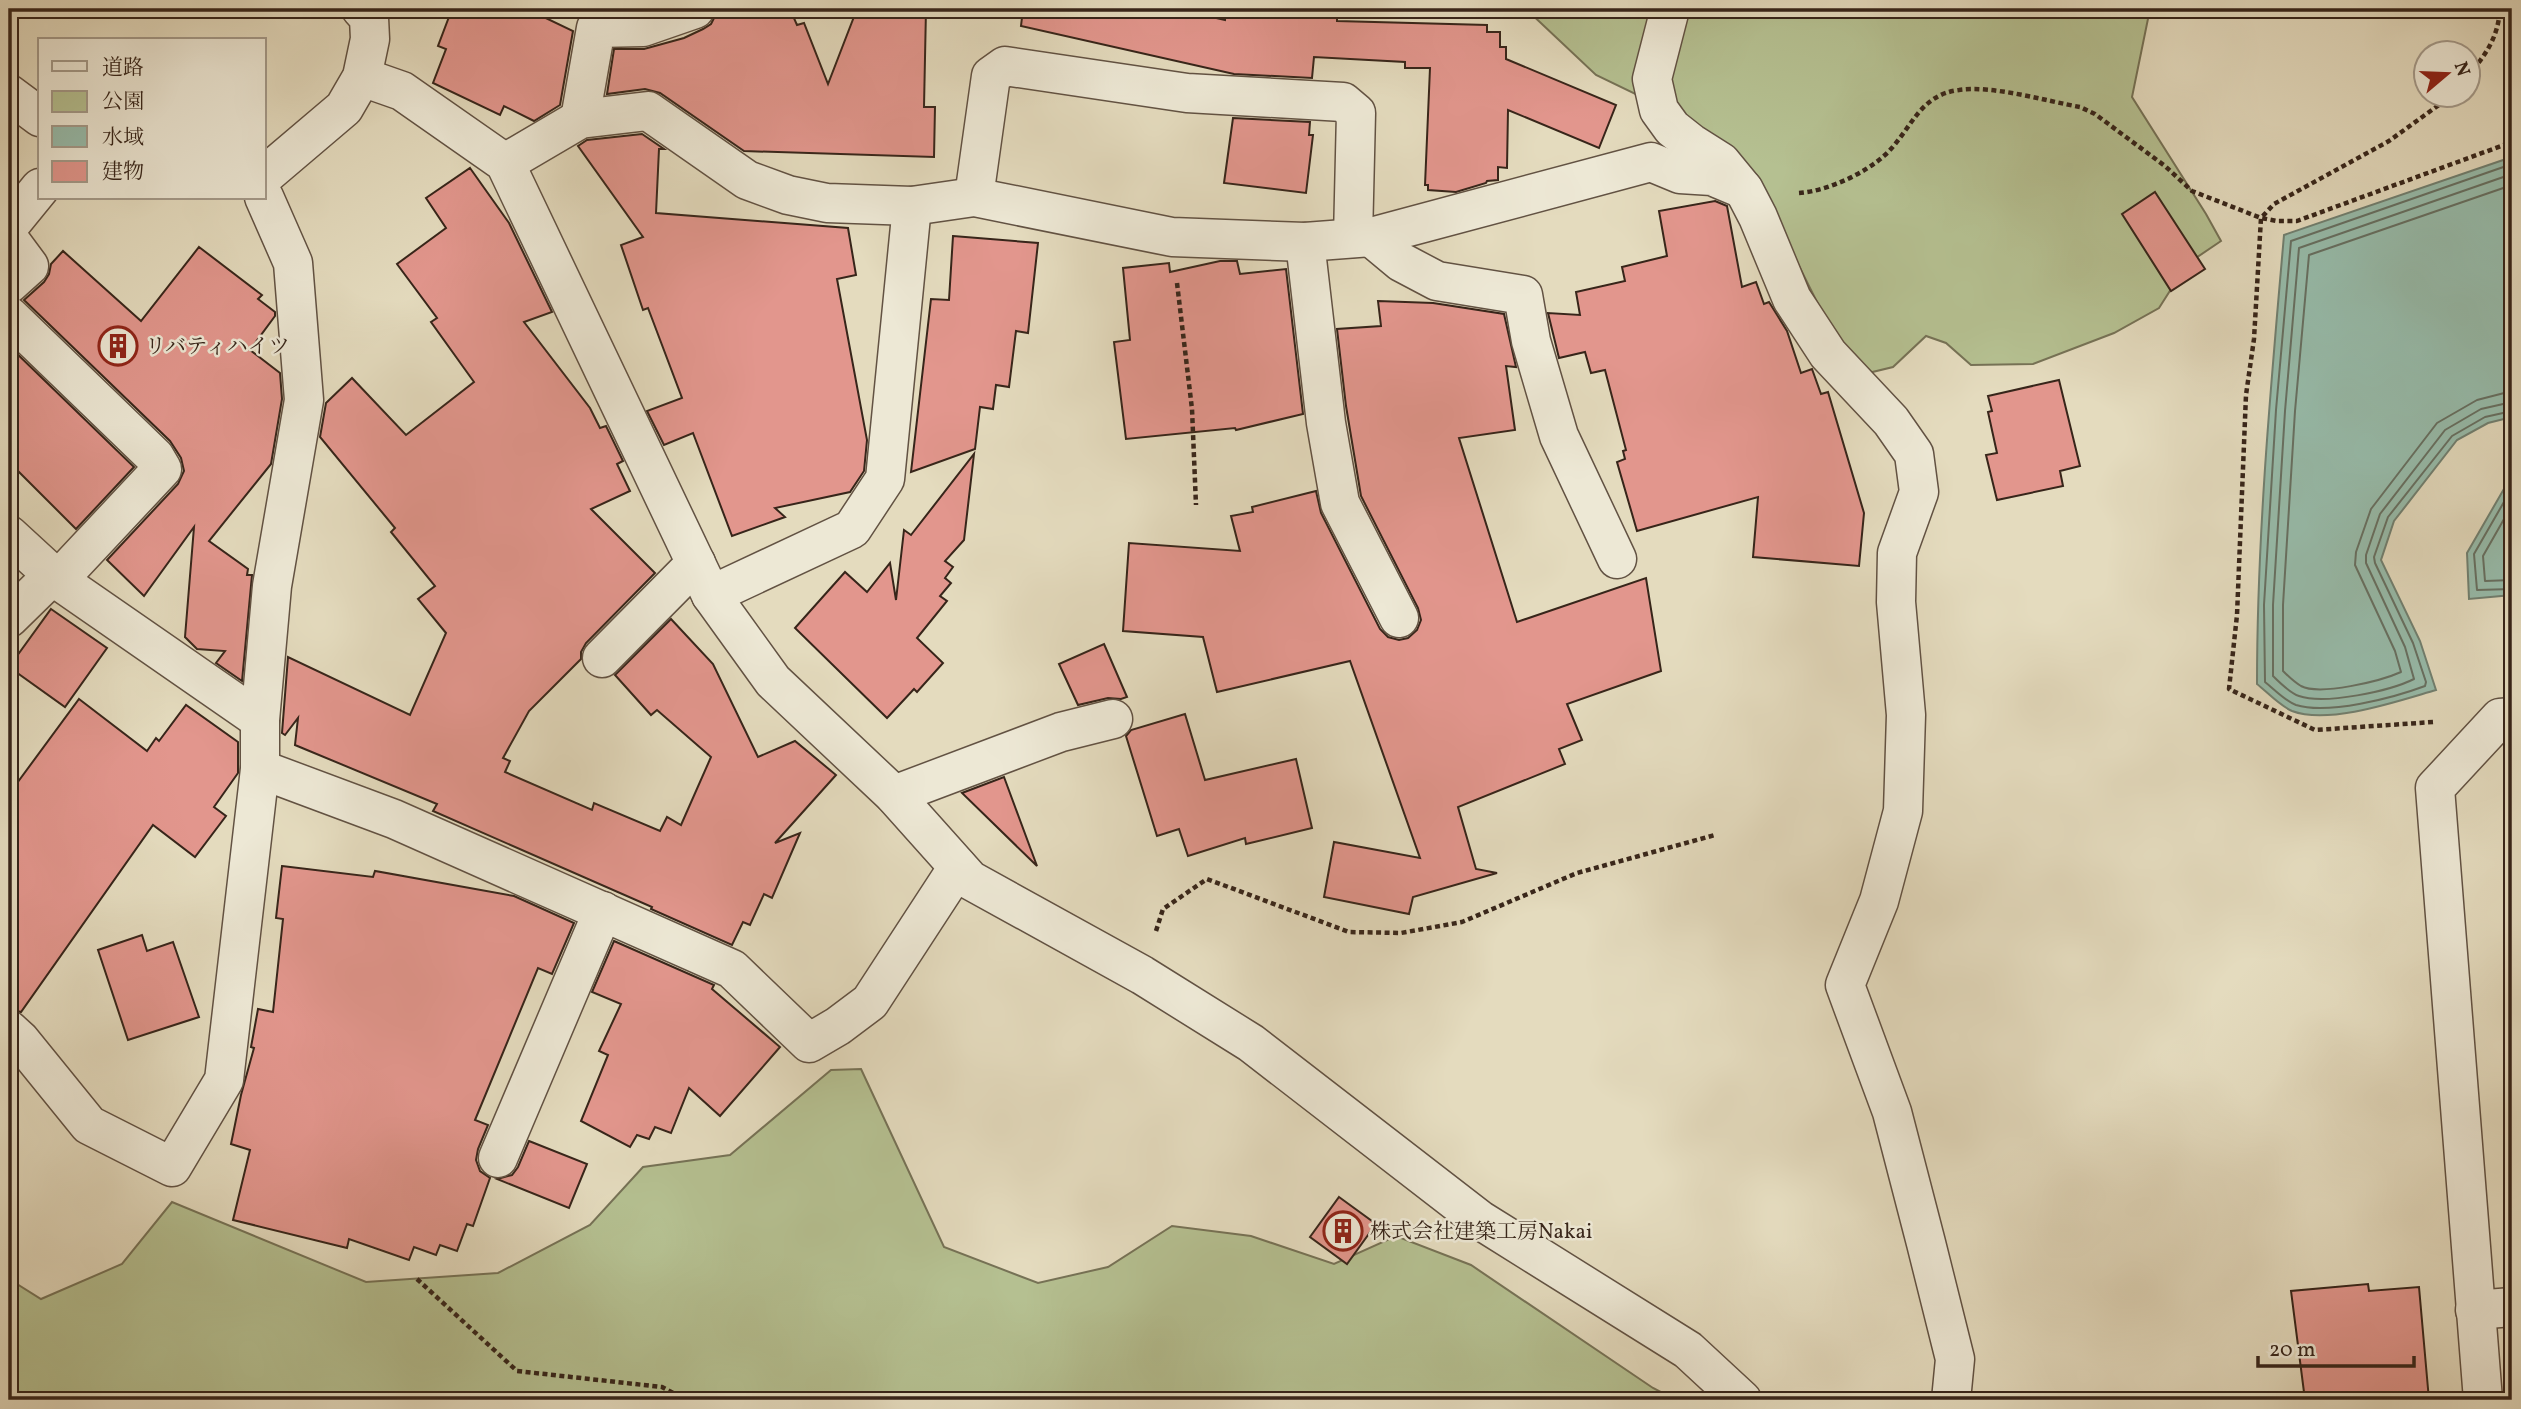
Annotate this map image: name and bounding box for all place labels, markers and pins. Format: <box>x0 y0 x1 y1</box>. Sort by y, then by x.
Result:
building icon: リバティハイツ <box>97 325 139 367</box>
place label: リバティハイツ <box>145 333 290 362</box>
building icon: 株式会社建築工房Nakai <box>1322 1210 1364 1252</box>
place label: 株式会社建築工房Nakai <box>1370 1218 1592 1247</box>

